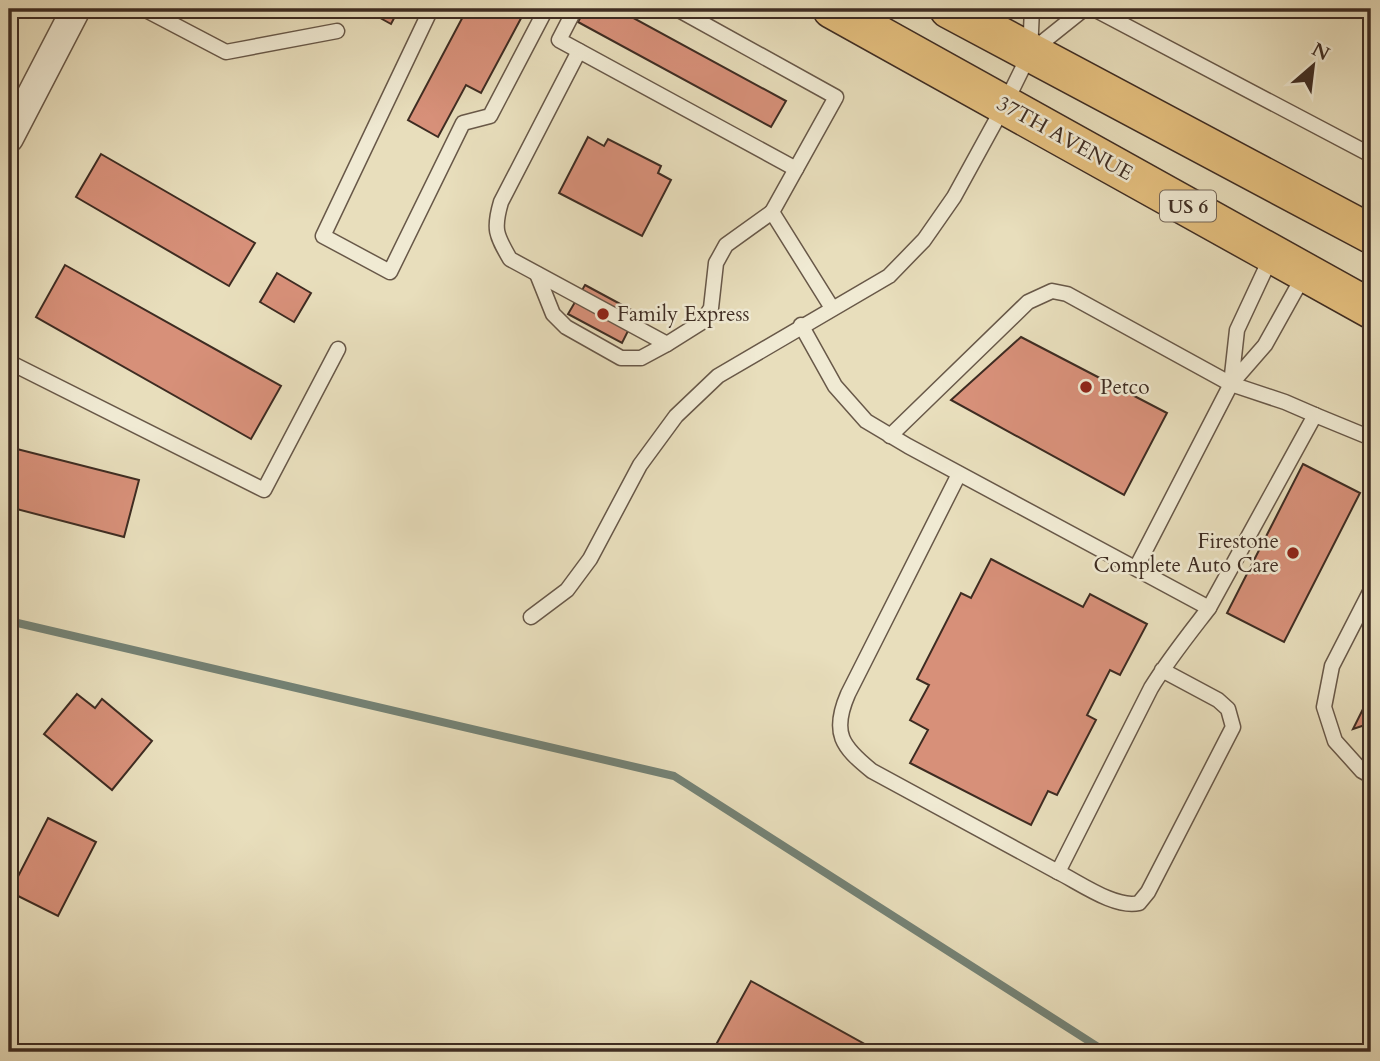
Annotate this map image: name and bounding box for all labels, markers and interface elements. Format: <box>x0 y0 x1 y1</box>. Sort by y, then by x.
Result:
north arrow <box>1278 32 1348 102</box>
text: N <box>1307 37 1334 67</box>
street label: 37TH AVENUE <box>991 89 1138 188</box>
road number: US 6 <box>1160 190 1216 222</box>
place label: Family Express <box>617 300 750 329</box>
marker: Family Express <box>595 306 611 322</box>
place label: Petco <box>1100 373 1150 402</box>
marker: Petco <box>1078 379 1094 395</box>
place label: Firestone Complete Auto Care <box>1094 527 1279 580</box>
marker: Firestone Complete Auto Care <box>1285 545 1301 561</box>

